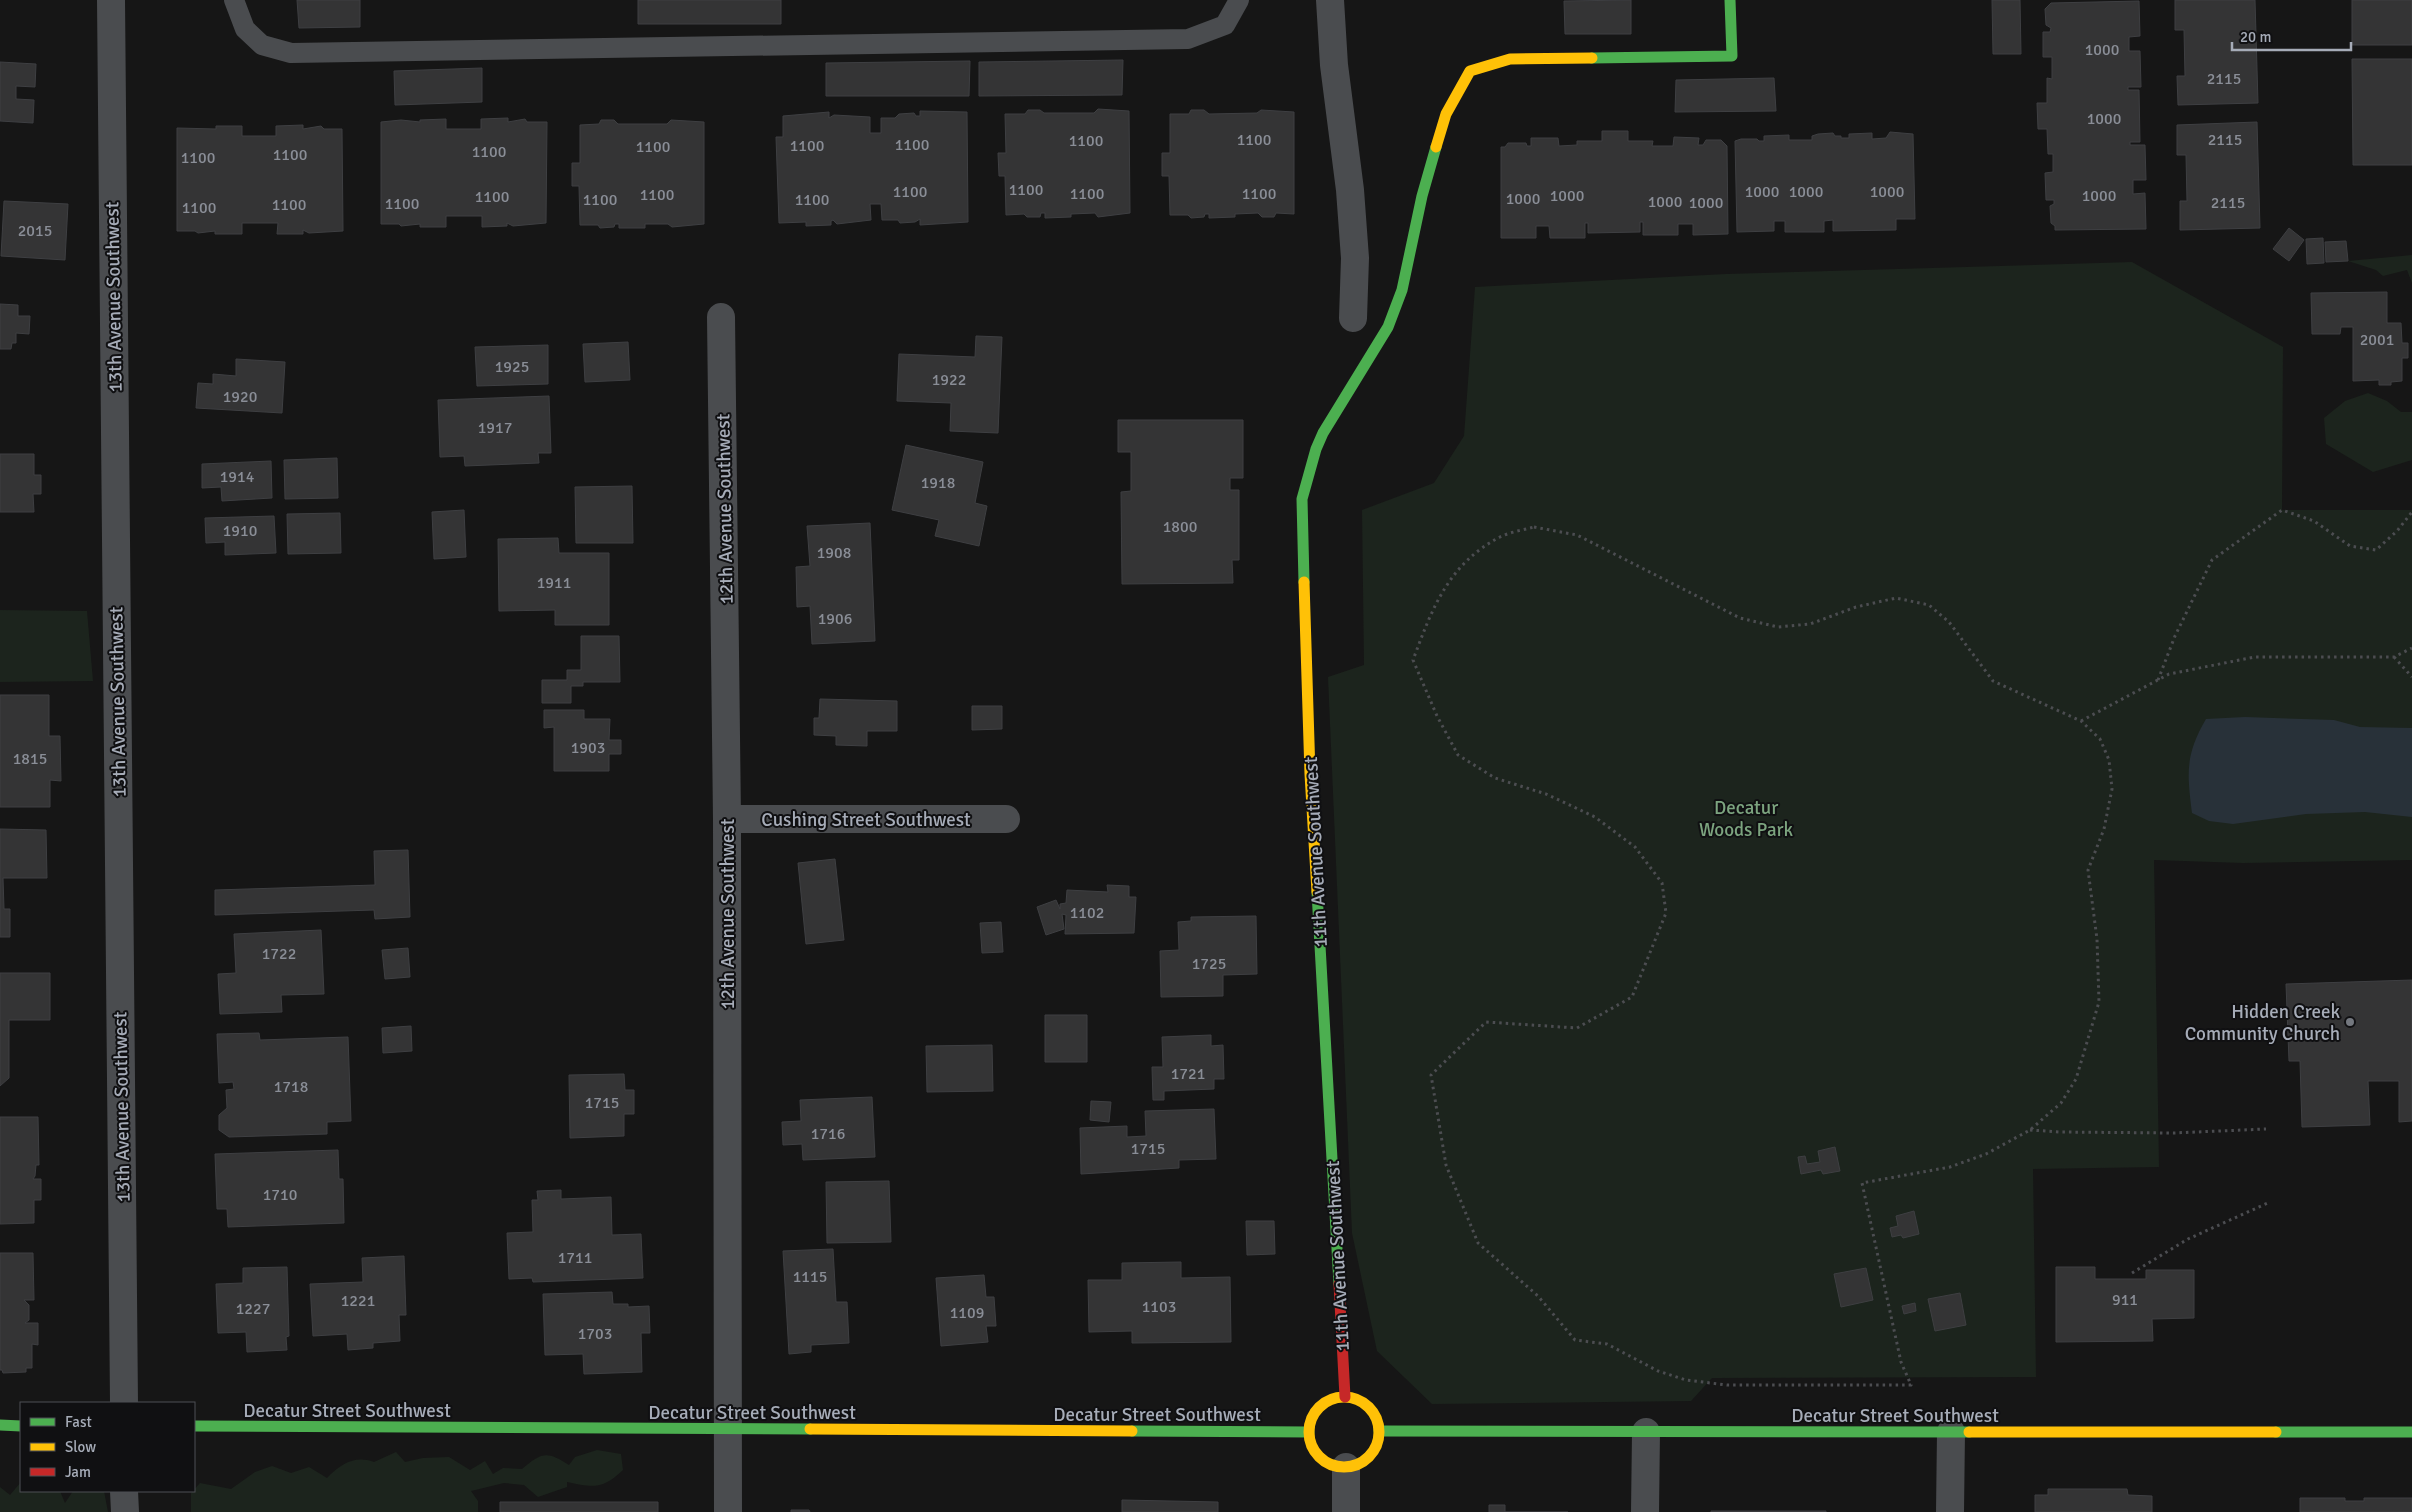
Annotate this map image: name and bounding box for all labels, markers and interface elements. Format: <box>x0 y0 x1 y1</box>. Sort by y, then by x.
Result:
scale bar <box>2232 20 2351 52</box>
text: 20 m <box>2240 28 2271 46</box>
house number: 1000 <box>2085 40 2119 60</box>
house number: 2115 <box>2207 69 2241 89</box>
house number: 1000 <box>2087 109 2121 129</box>
house number: 1100 <box>1237 130 1271 150</box>
house number: 2115 <box>2208 130 2242 150</box>
house number: 1100 <box>1069 131 1103 151</box>
house number: 1100 <box>895 135 929 155</box>
house number: 1100 <box>790 136 824 156</box>
house number: 1100 <box>636 137 670 157</box>
house number: 1100 <box>472 142 506 162</box>
house number: 1100 <box>273 145 307 165</box>
house number: 1100 <box>181 148 215 168</box>
house number: 1100 <box>1009 180 1043 200</box>
house number: 1100 <box>893 182 927 202</box>
house number: 1000 <box>1745 182 1779 202</box>
house number: 1000 <box>1789 182 1823 202</box>
house number: 1000 <box>1870 182 1904 202</box>
house number: 1100 <box>1070 184 1104 204</box>
house number: 1100 <box>1242 184 1276 204</box>
house number: 1100 <box>640 185 674 205</box>
house number: 1000 <box>1550 186 1584 206</box>
house number: 1000 <box>2082 186 2116 206</box>
house number: 1100 <box>475 187 509 207</box>
house number: 1000 <box>1506 189 1540 209</box>
house number: 1100 <box>583 190 617 210</box>
house number: 1100 <box>795 190 829 210</box>
house number: 1000 <box>1648 192 1682 212</box>
house number: 1000 <box>1689 193 1723 213</box>
house number: 2115 <box>2211 193 2245 213</box>
house number: 1100 <box>385 194 419 214</box>
house number: 1100 <box>272 195 306 215</box>
house number: 1100 <box>182 198 216 218</box>
street label: 13th Avenue Southwest <box>100 201 128 393</box>
house number: 2015 <box>18 221 52 241</box>
house number: 2001 <box>2360 330 2394 350</box>
house number: 1925 <box>495 357 529 377</box>
house number: 1922 <box>932 370 966 390</box>
house number: 1920 <box>223 387 257 407</box>
street label: 12th Avenue Southwest <box>711 413 739 605</box>
house number: 1917 <box>478 418 512 438</box>
house number: 1914 <box>220 467 255 487</box>
house number: 1918 <box>921 473 955 493</box>
house number: 1800 <box>1163 517 1197 537</box>
house number: 1910 <box>223 521 257 541</box>
house number: 1908 <box>817 543 851 563</box>
house number: 1911 <box>537 573 571 593</box>
street label: 13th Avenue Southwest <box>104 606 132 798</box>
house number: 1906 <box>818 609 852 629</box>
house number: 1903 <box>571 738 605 758</box>
house number: 1815 <box>13 749 47 769</box>
street label: 11th Avenue Southwest <box>1299 756 1333 948</box>
park label: Decatur Woods Park <box>1699 796 1794 842</box>
street label: Cushing Street Southwest <box>761 808 971 832</box>
street label: 12th Avenue Southwest <box>716 818 740 1009</box>
house number: 1102 <box>1070 903 1104 923</box>
house number: 1722 <box>262 944 296 964</box>
house number: 1725 <box>1192 954 1226 974</box>
place label: Hidden Creek Community Church <box>2185 1000 2340 1046</box>
street label: 13th Avenue Southwest <box>108 1011 136 1203</box>
marker: Hidden Creek Community Church <box>2344 1016 2356 1028</box>
house number: 1721 <box>1171 1064 1205 1084</box>
house number: 1718 <box>274 1077 308 1097</box>
house number: 1715 <box>585 1093 619 1113</box>
house number: 1716 <box>811 1124 845 1144</box>
house number: 1715 <box>1131 1139 1165 1159</box>
street label: 11th Avenue Southwest <box>1321 1160 1355 1352</box>
house number: 1710 <box>263 1185 297 1205</box>
house number: 1711 <box>558 1248 592 1268</box>
house number: 1115 <box>793 1267 827 1287</box>
house number: 911 <box>2112 1290 2138 1310</box>
house number: 1221 <box>341 1291 375 1311</box>
house number: 1103 <box>1142 1297 1176 1317</box>
house number: 1227 <box>236 1299 270 1319</box>
house number: 1109 <box>950 1303 984 1323</box>
house number: 1703 <box>578 1324 612 1344</box>
street label: Decatur Street Southwest <box>243 1399 451 1423</box>
street label: Decatur Street Southwest <box>648 1401 856 1425</box>
legend <box>20 1402 195 1492</box>
street label: Decatur Street Southwest <box>1053 1403 1261 1427</box>
street label: Decatur Street Southwest <box>1791 1404 1999 1428</box>
text: Fast <box>65 1413 92 1431</box>
text: Slow <box>65 1438 96 1456</box>
text: Jam <box>65 1463 91 1481</box>

